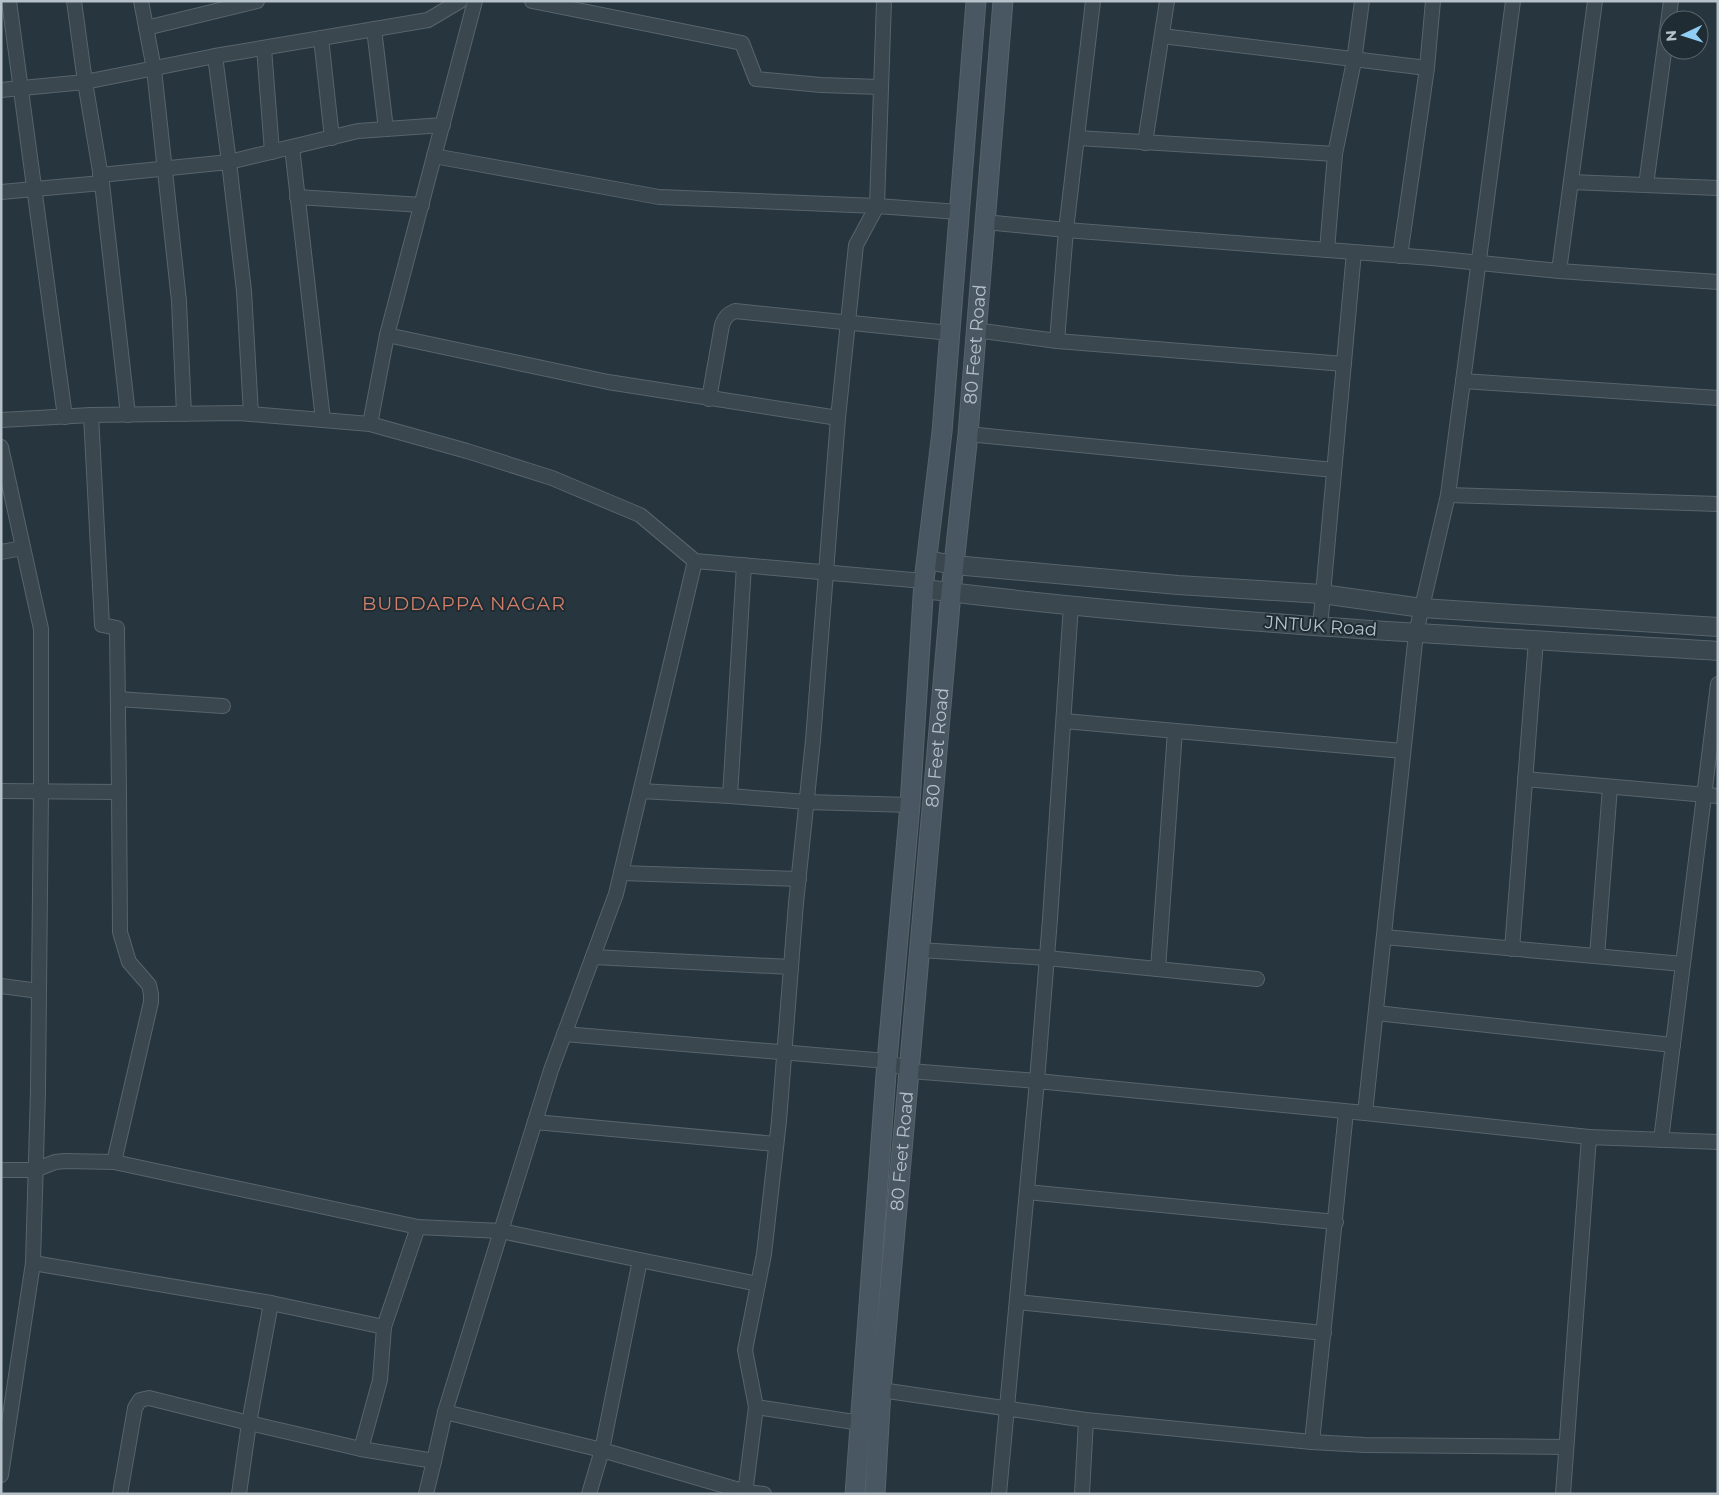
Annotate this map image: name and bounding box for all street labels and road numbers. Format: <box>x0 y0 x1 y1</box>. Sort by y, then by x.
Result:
street label: 80 Feet Road <box>959 284 991 405</box>
street label: JNTUK Road <box>1263 611 1378 641</box>
street label: 80 Feet Road <box>921 687 954 808</box>
street label: 80 Feet Road <box>886 1090 918 1212</box>

